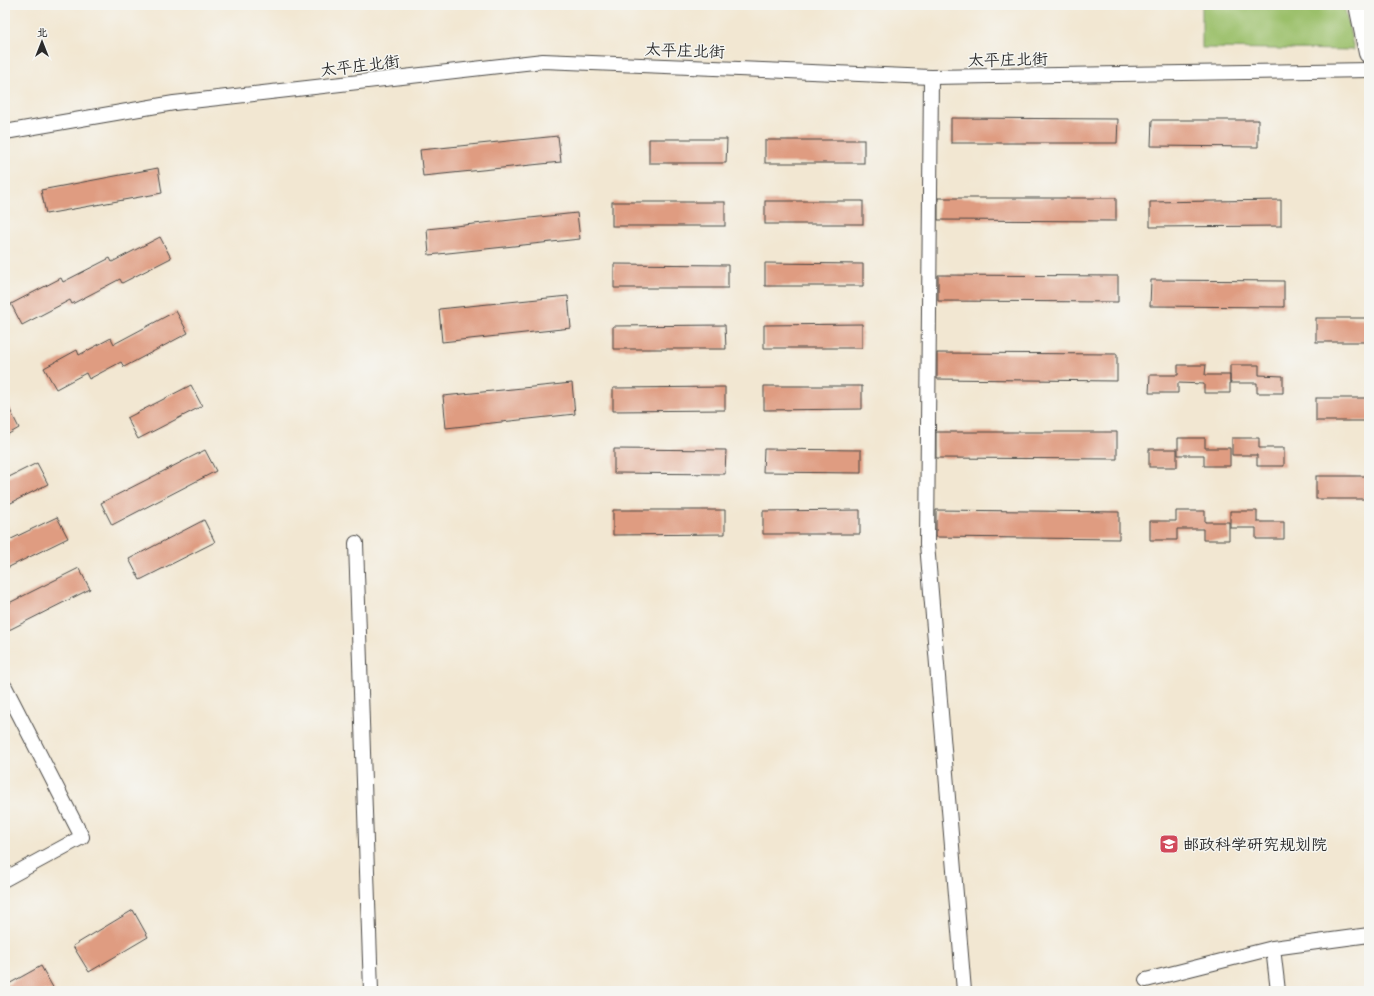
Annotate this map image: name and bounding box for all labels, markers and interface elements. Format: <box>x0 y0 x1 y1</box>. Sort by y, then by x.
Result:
north arrow <box>22 22 62 62</box>
text: 北 <box>37 25 48 39</box>
street label: 太平庄北街 <box>645 40 725 62</box>
street label: 太平庄北街 <box>968 49 1048 71</box>
street label: 太平庄北街 <box>319 51 401 81</box>
school or university icon: 邮政科学研究规划院 <box>1158 833 1180 855</box>
place label: 邮政科学研究规划院 <box>1183 835 1327 855</box>

